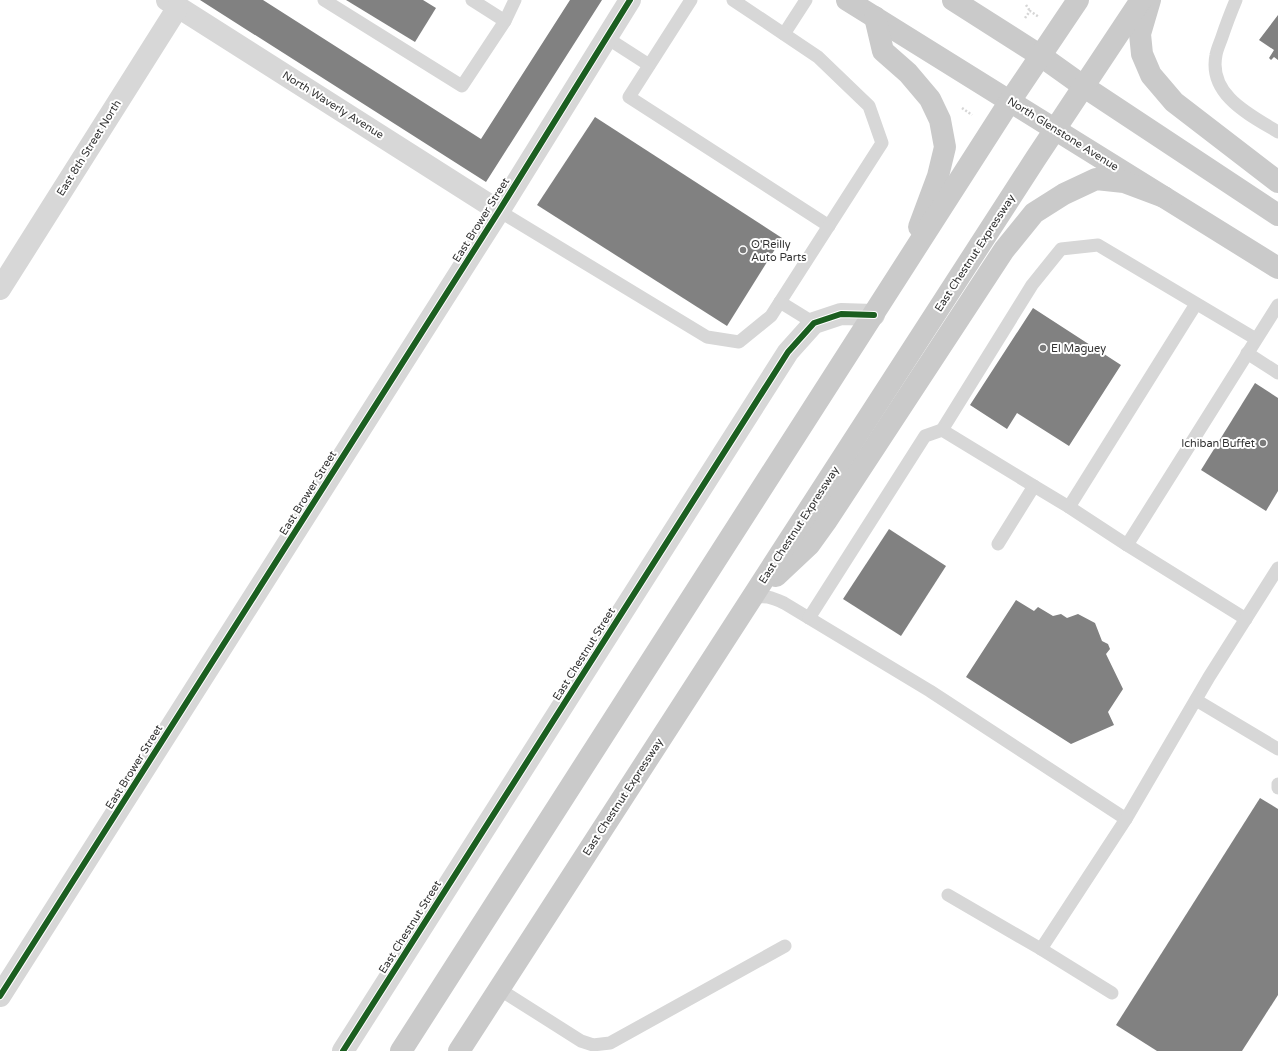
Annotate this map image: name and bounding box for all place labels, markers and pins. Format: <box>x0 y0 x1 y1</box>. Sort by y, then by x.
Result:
place label: O'Reilly Auto Parts <box>751 238 806 264</box>
marker: O'Reilly Auto Parts <box>738 245 748 255</box>
place label: El Maguey <box>1051 342 1106 355</box>
marker: El Maguey <box>1038 343 1048 353</box>
place label: Ichiban Buffet <box>1181 437 1255 450</box>
marker: Ichiban Buffet <box>1258 438 1268 448</box>

